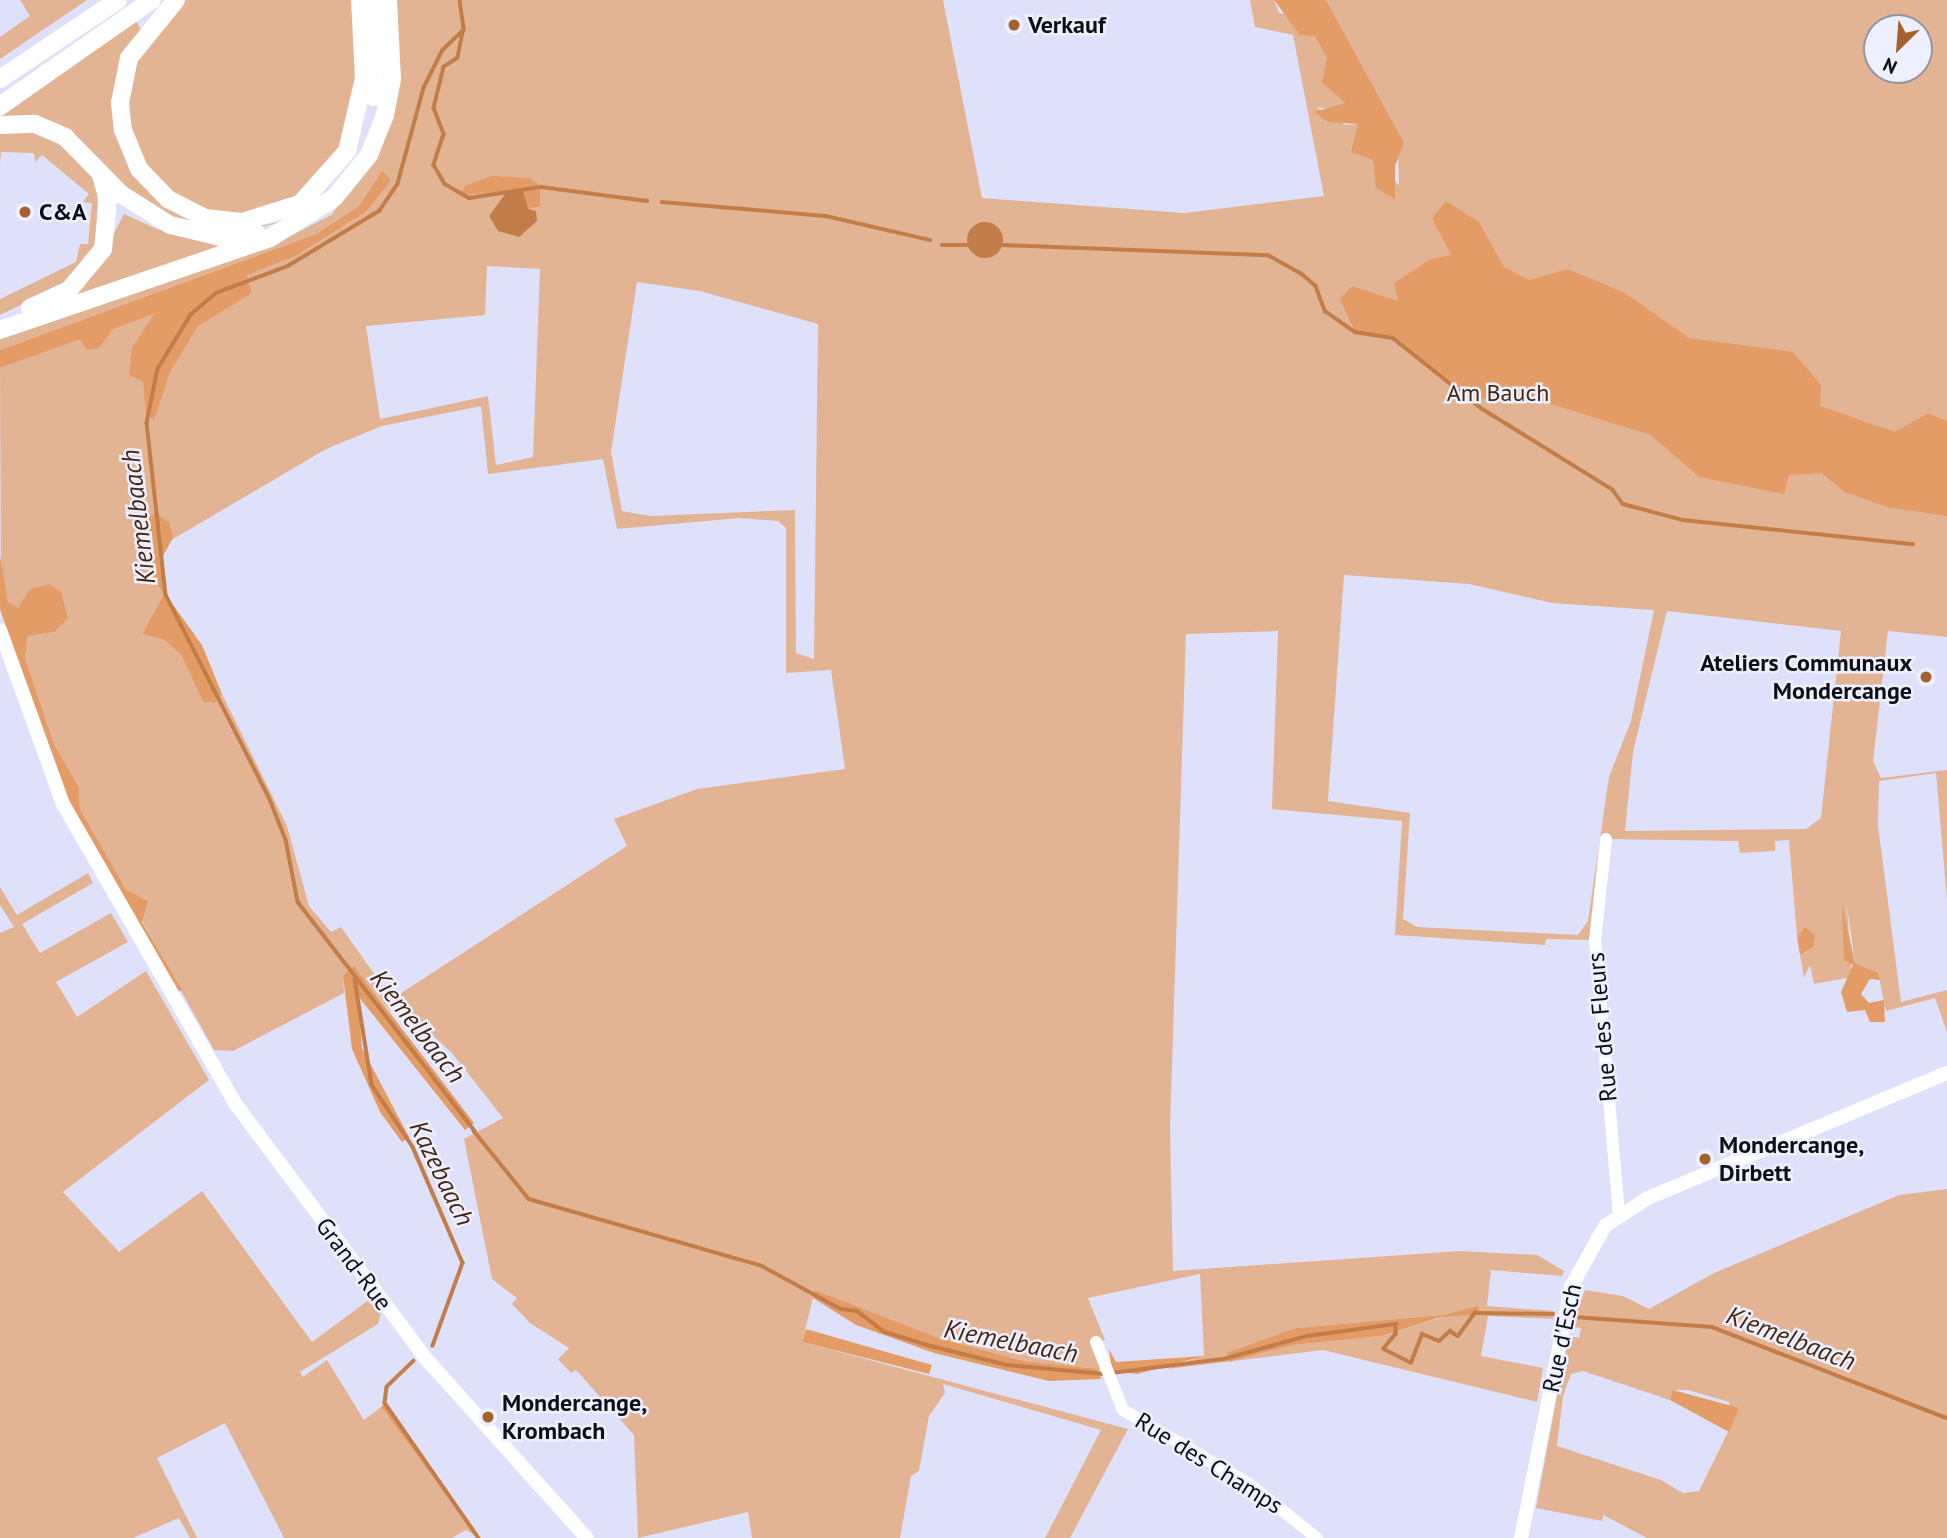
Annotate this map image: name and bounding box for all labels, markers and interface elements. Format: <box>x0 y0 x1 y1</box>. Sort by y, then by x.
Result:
place label: Verkauf <box>1028 11 1106 39</box>
north arrow <box>1863 14 1933 84</box>
marker: Verkauf <box>1006 17 1022 33</box>
text: N <box>1879 53 1901 80</box>
place label: C&A <box>39 198 86 226</box>
marker: C&A <box>17 204 33 220</box>
park label: Am Bauch <box>1447 379 1549 407</box>
water label: Kiemelbaach <box>114 448 162 586</box>
place label: Ateliers Communaux Mondercange <box>1700 649 1912 705</box>
marker: Ateliers Communaux Mondercange <box>1918 669 1934 685</box>
street label: Rue des Fleurs <box>1581 951 1623 1103</box>
water label: Kiemelbaach <box>364 963 472 1089</box>
water label: Kazebaach <box>403 1115 481 1231</box>
place label: Mondercange, Dirbett <box>1719 1131 1864 1187</box>
marker: Mondercange, Dirbett <box>1697 1151 1713 1167</box>
street label: Grand-Rue <box>310 1212 398 1316</box>
street label: Rue d'Esch <box>1536 1281 1588 1395</box>
water label: Kiemelbaach <box>1722 1299 1860 1377</box>
water label: Kiemelbaach <box>941 1313 1081 1369</box>
place label: Mondercange, Krombach <box>502 1389 647 1445</box>
street label: Rue des Champs <box>1130 1406 1288 1520</box>
marker: Mondercange, Krombach <box>480 1409 496 1425</box>

